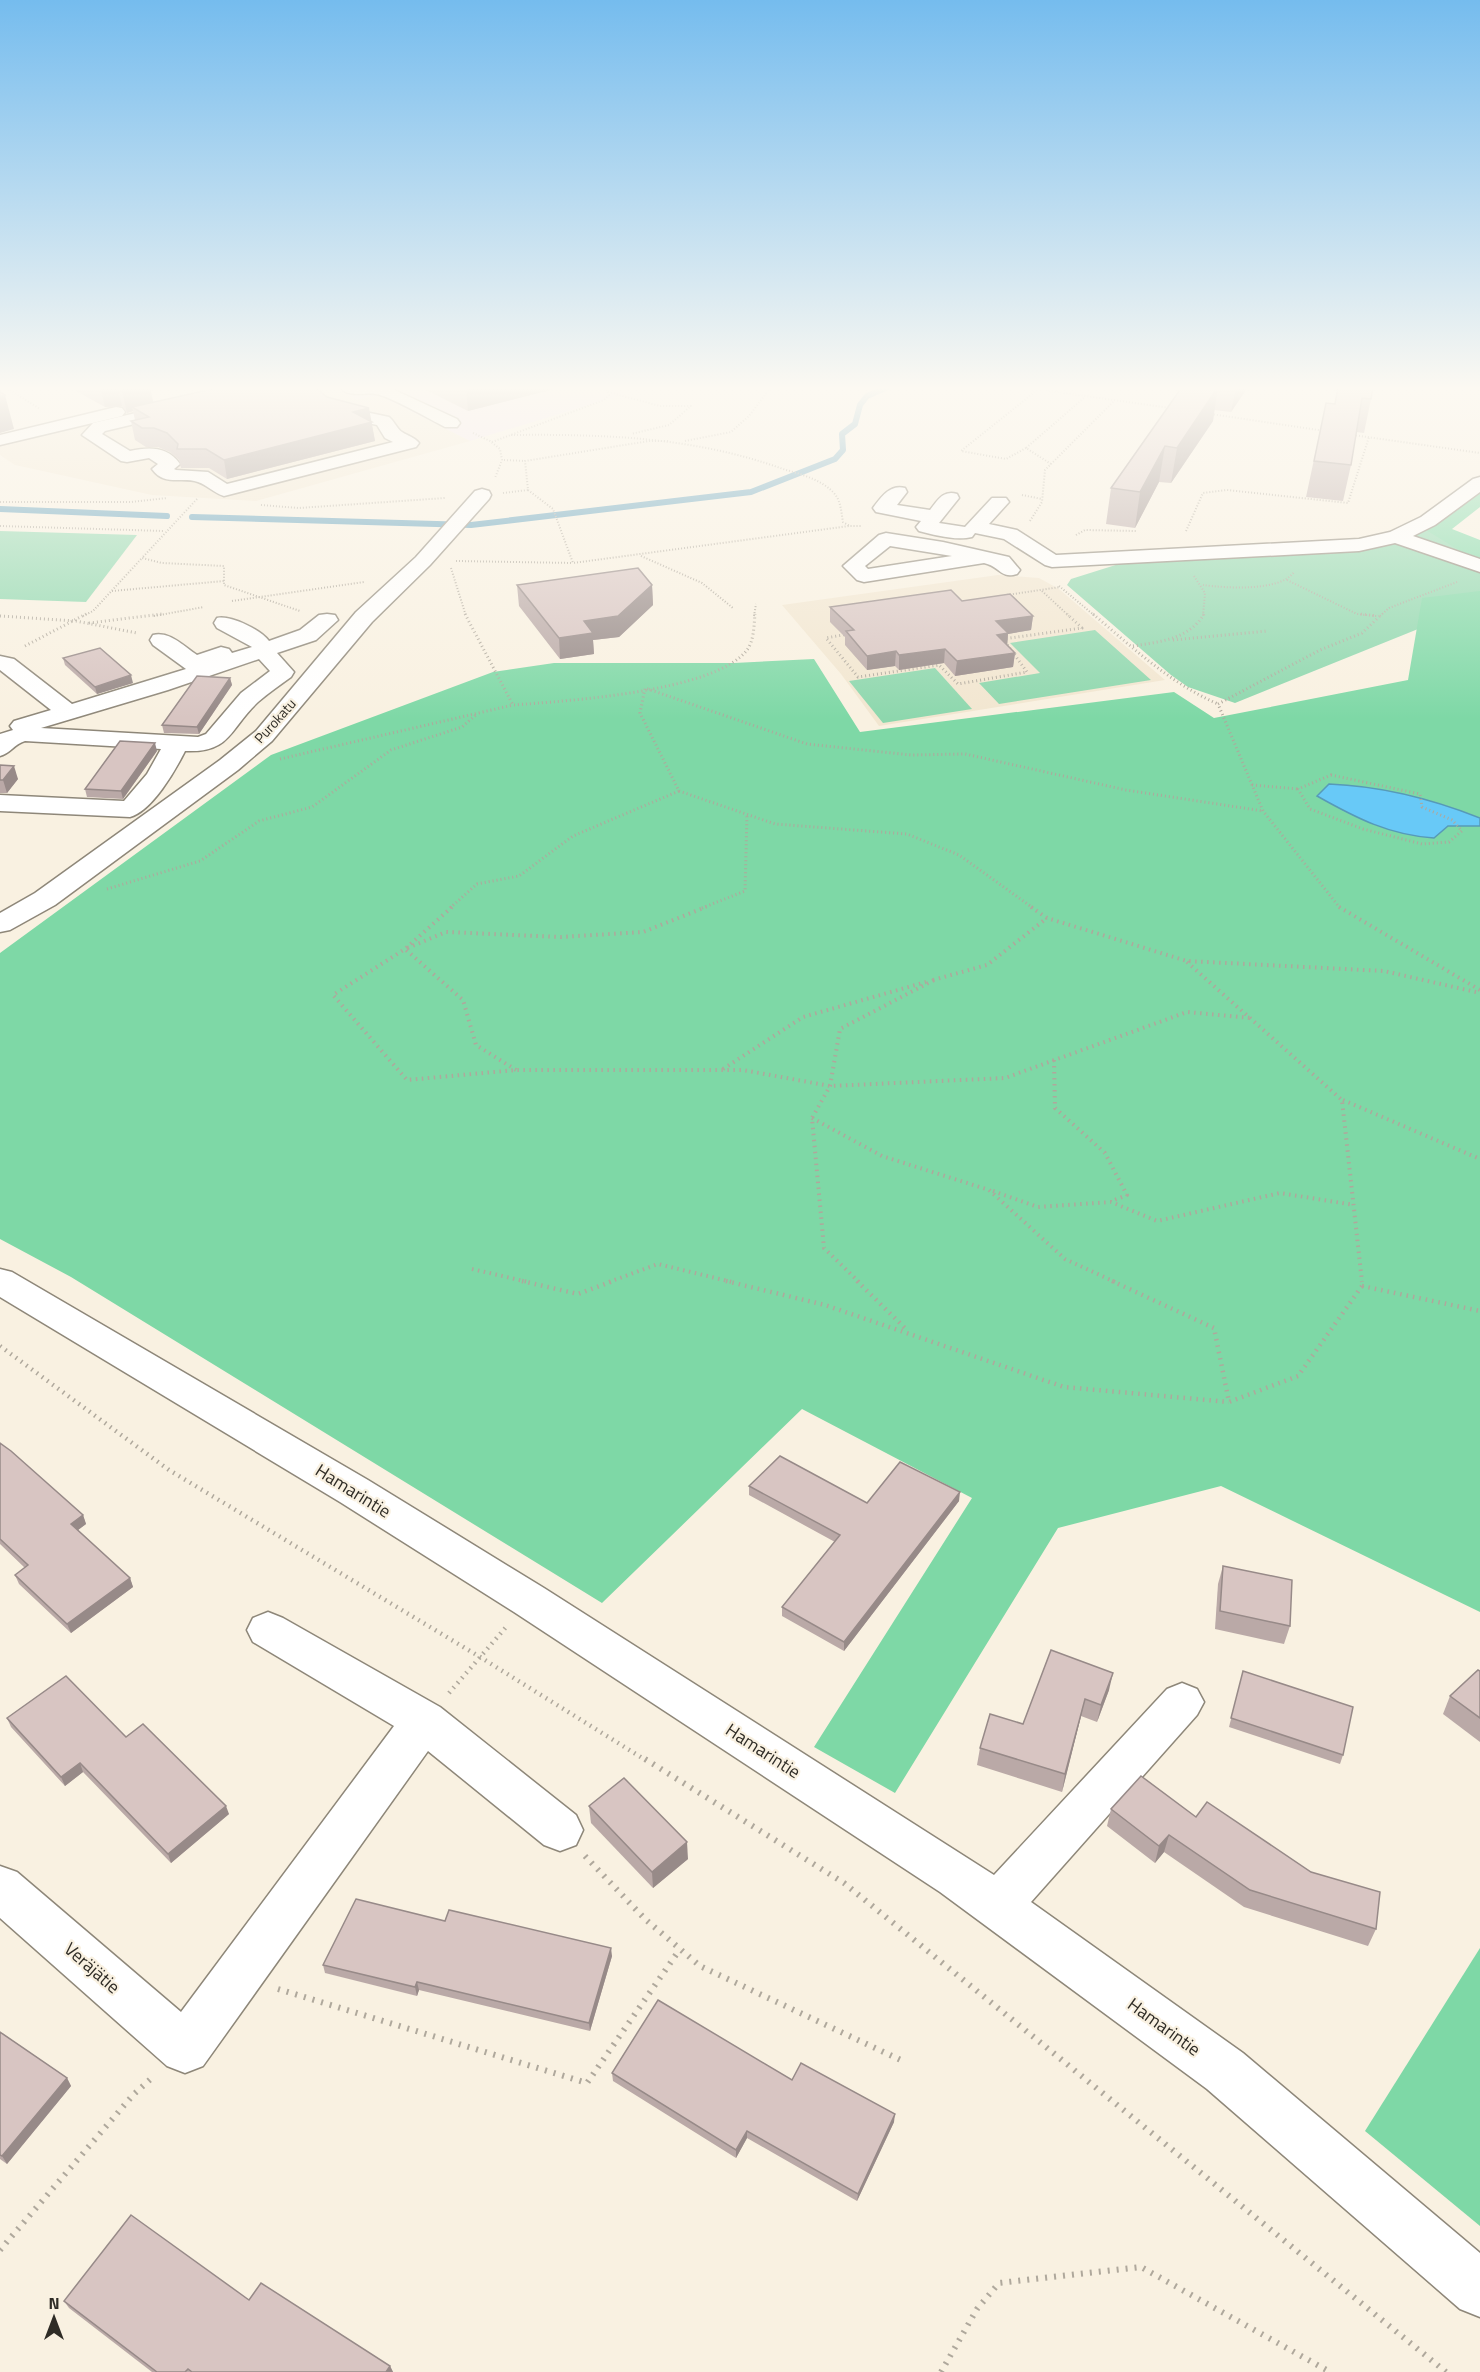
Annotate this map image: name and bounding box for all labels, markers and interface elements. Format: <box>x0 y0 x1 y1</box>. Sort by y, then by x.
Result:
street label: Purokatu <box>249 694 300 748</box>
street label: Hamarintie <box>310 1457 396 1524</box>
street label: Hamarintie <box>721 1716 806 1785</box>
street label: Veräjätie <box>58 1936 126 2000</box>
street label: Hamarintie <box>1122 1991 1206 2062</box>
north arrow <box>24 2288 84 2348</box>
text: N <box>48 2291 60 2315</box>

